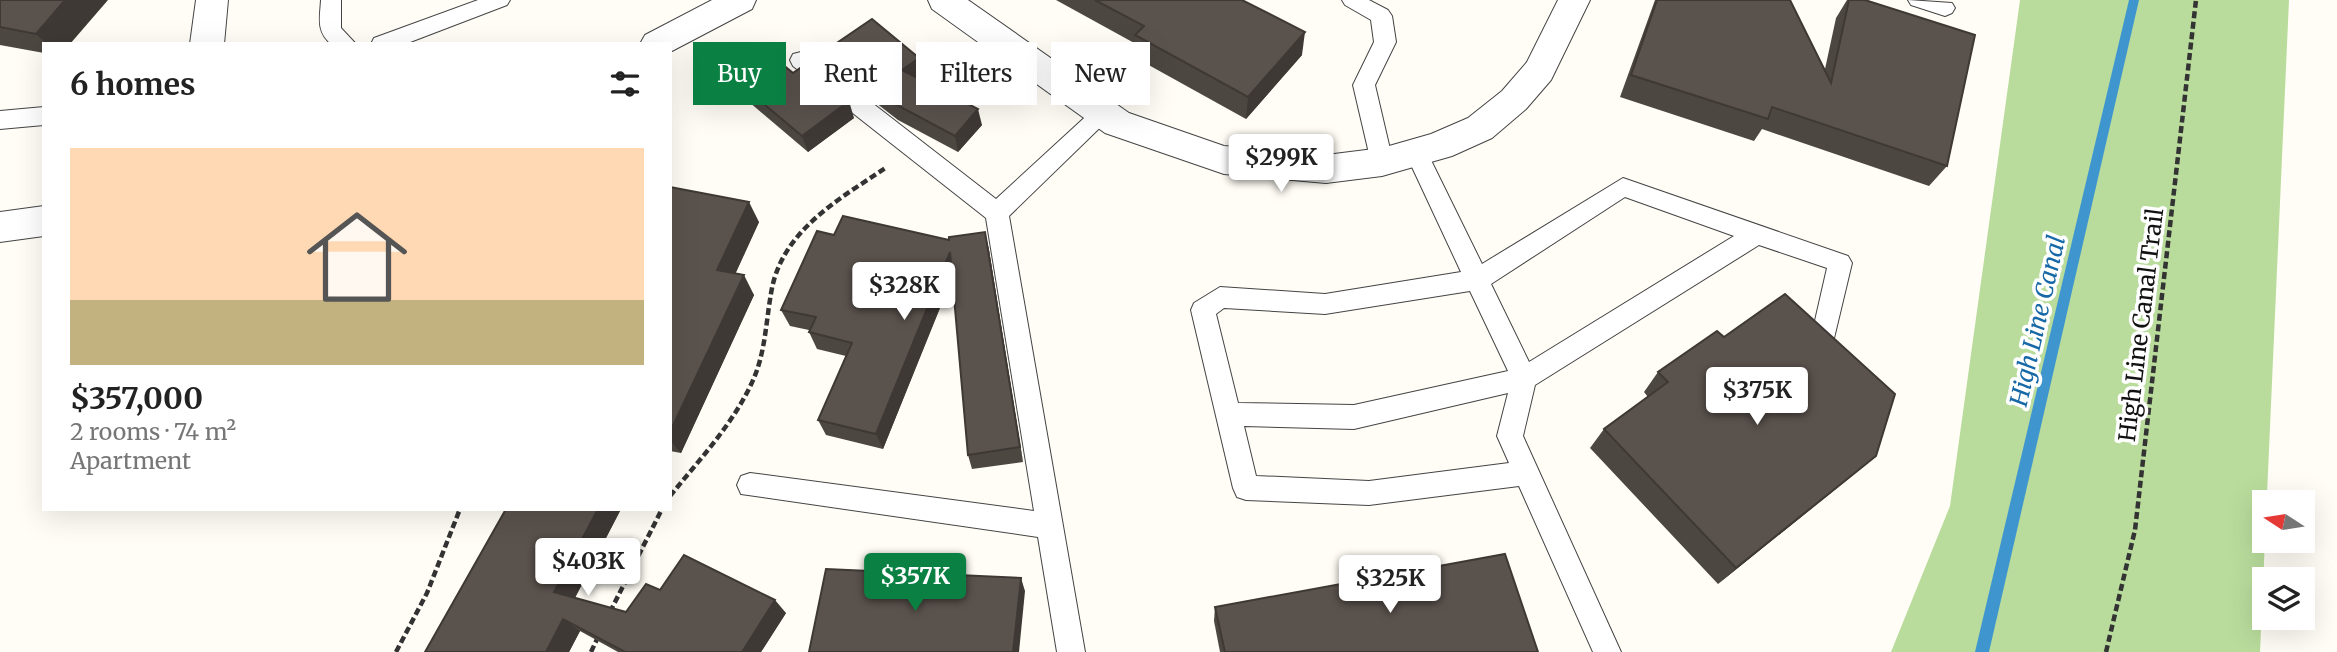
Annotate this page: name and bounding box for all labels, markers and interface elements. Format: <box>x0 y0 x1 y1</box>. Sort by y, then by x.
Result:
chip: Buy <box>693 42 786 105</box>
chip: Rent <box>800 42 902 105</box>
chip: Filters <box>916 42 1037 105</box>
chip: New <box>1051 42 1150 105</box>
text: 6 homes <box>70 65 195 103</box>
icon: filters <box>606 65 644 103</box>
pin: $299K <box>1232 134 1330 194</box>
text: $299K <box>1245 142 1317 171</box>
icon: home <box>294 194 420 320</box>
street label: High Line Canal Trail <box>2112 207 2169 443</box>
water label: High Line Canal <box>2003 232 2072 410</box>
pin: $328K <box>855 262 953 322</box>
text: $328K <box>868 270 940 299</box>
pin: $375K <box>1708 368 1806 427</box>
text: $375K <box>1722 375 1792 404</box>
text: $357,000 <box>70 379 203 417</box>
text: 2 rooms · 74 m² <box>70 417 236 446</box>
text: Apartment <box>70 446 191 475</box>
north arrow <box>2252 490 2315 553</box>
map controls <box>2252 490 2315 630</box>
pin: $403K <box>539 538 637 598</box>
text: $403K <box>551 546 625 575</box>
pin: $357K <box>866 554 964 613</box>
pin: $325K <box>1341 556 1439 615</box>
text: $357K <box>880 561 950 590</box>
text: $325K <box>1355 563 1425 592</box>
button: layers <box>2252 567 2315 630</box>

